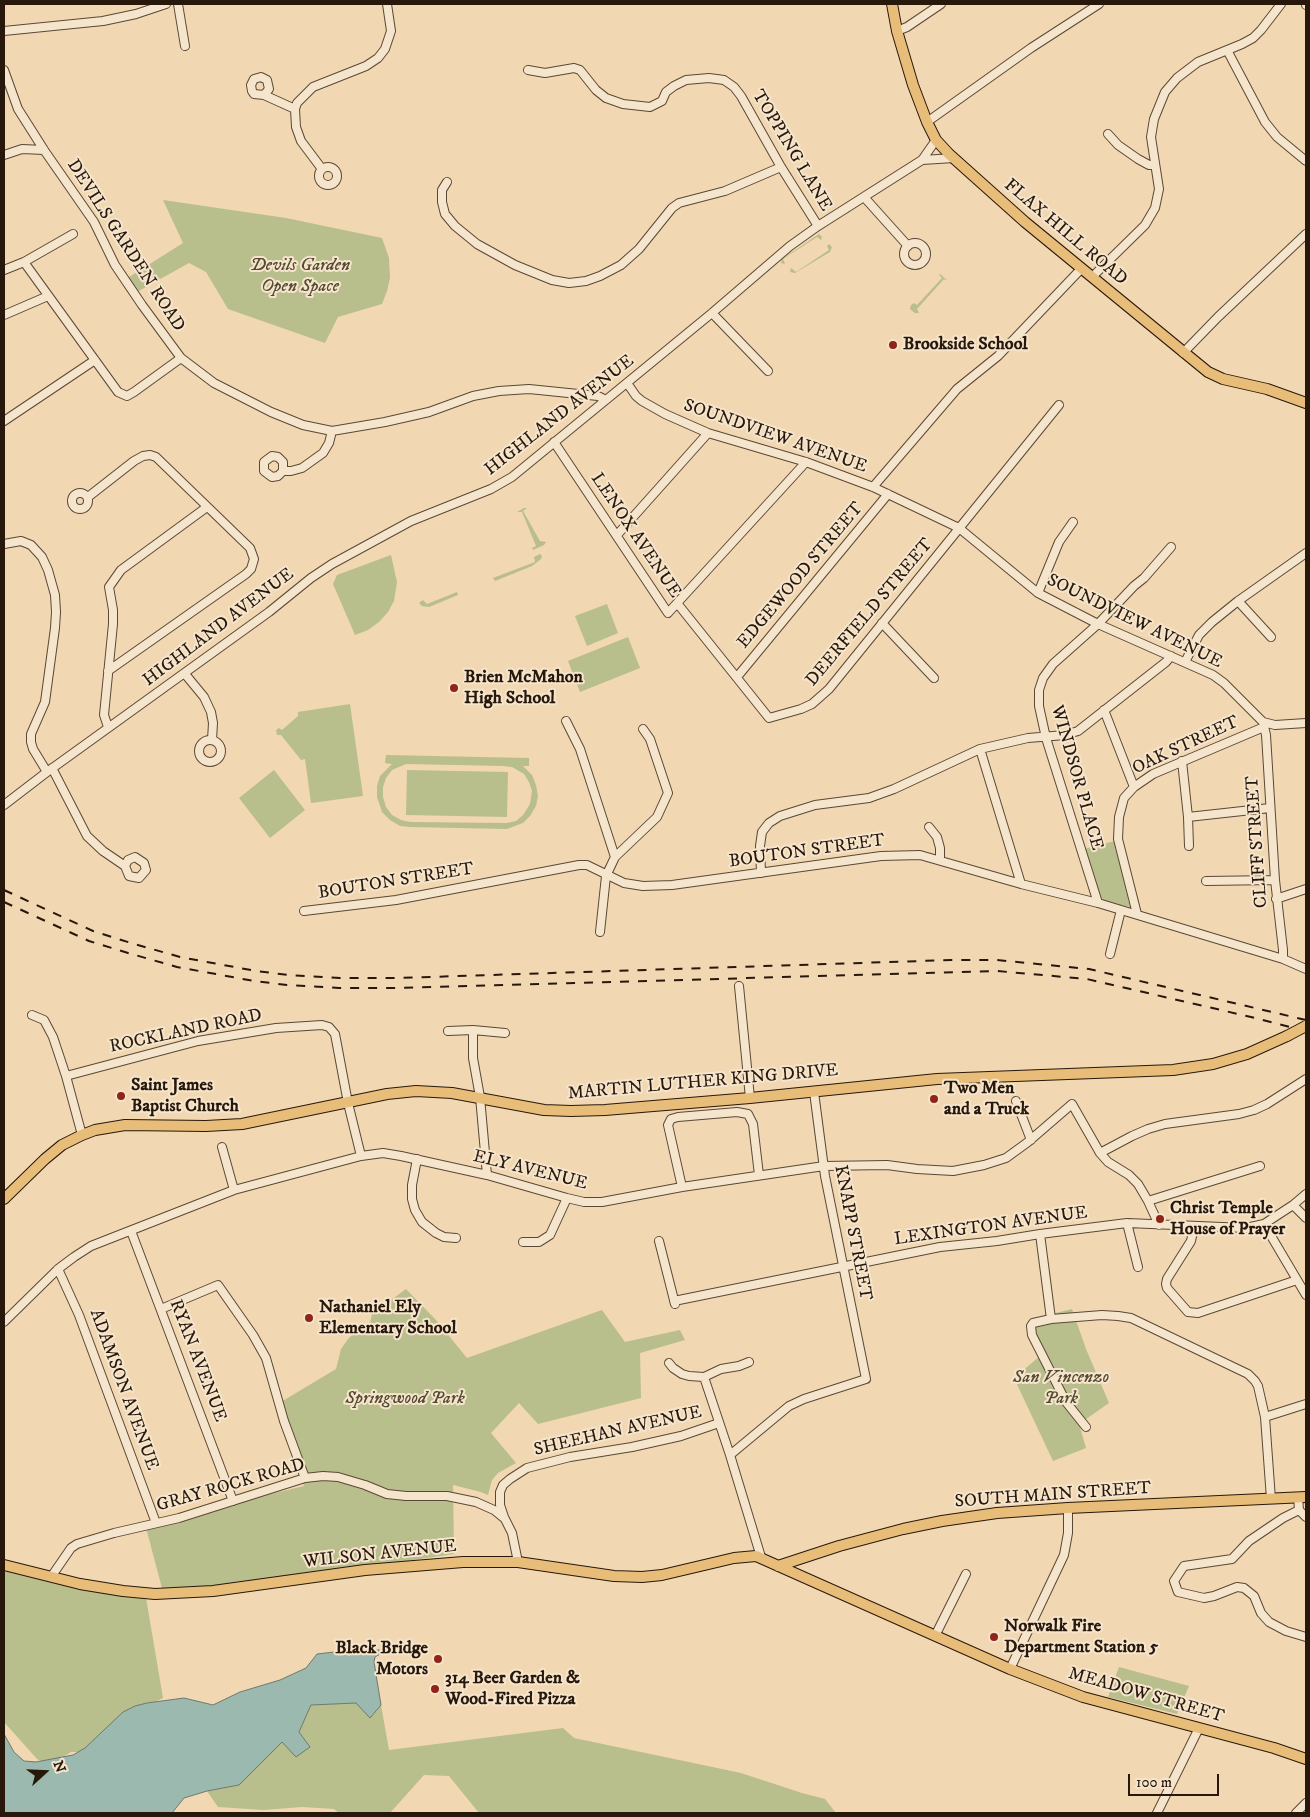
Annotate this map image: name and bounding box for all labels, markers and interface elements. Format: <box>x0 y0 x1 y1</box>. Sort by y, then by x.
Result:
street label: TOPPING LANE <box>746 86 836 216</box>
street label: DEVILS GARDEN ROAD <box>61 156 189 336</box>
street label: FLAX HILL ROAD <box>999 175 1131 291</box>
park label: Devils Garden Open Space <box>250 255 350 298</box>
place label: Brookside School <box>903 334 1028 356</box>
marker: Brookside School <box>887 339 899 351</box>
street label: HIGHLAND AVENUE <box>481 351 639 481</box>
street label: SOUNDVIEW AVENUE <box>681 395 869 479</box>
street label: LENOX AVENUE <box>585 469 685 603</box>
street label: EDGEWOOD STREET <box>733 498 869 654</box>
street label: DEERFIELD STREET <box>802 535 938 691</box>
street label: HIGHLAND AVENUE <box>139 564 299 692</box>
street label: SOUNDVIEW AVENUE <box>1043 570 1225 674</box>
place label: Brien McMahon High School <box>464 667 583 710</box>
marker: Brien McMahon High School <box>448 682 460 694</box>
street label: WINDSOR PLACE <box>1045 703 1107 853</box>
street label: OAK STREET <box>1129 712 1243 780</box>
street label: CLIFF STREET <box>1243 775 1273 909</box>
street label: BOUTON STREET <box>728 830 886 874</box>
street label: BOUTON STREET <box>317 859 475 905</box>
street label: ROCKLAND ROAD <box>108 1005 264 1059</box>
street label: MARTIN LUTHER KING DRIVE <box>567 1060 839 1106</box>
place label: Saint James Baptist Church <box>131 1075 239 1118</box>
place label: Two Men and a Truck <box>944 1078 1029 1120</box>
marker: Saint James Baptist Church <box>115 1090 127 1102</box>
marker: Two Men and a Truck <box>928 1093 940 1105</box>
street label: ELY AVENUE <box>471 1146 589 1196</box>
street label: KNAPP STREET <box>828 1163 876 1303</box>
place label: Christ Temple House of Prayer <box>1170 1198 1285 1240</box>
street label: LEXINGTON AVENUE <box>893 1203 1089 1251</box>
marker: Christ Temple House of Prayer <box>1154 1213 1166 1225</box>
street label: RYAN AVENUE <box>164 1297 230 1425</box>
place label: Nathaniel Ely Elementary School <box>319 1297 457 1340</box>
street label: ADAMSON AVENUE <box>84 1307 162 1473</box>
marker: Nathaniel Ely Elementary School <box>303 1312 315 1324</box>
park label: San Vincenzo Park <box>1013 1367 1109 1410</box>
park label: Springwood Park <box>345 1388 465 1410</box>
street label: SHEEHAN AVENUE <box>532 1402 704 1462</box>
street label: GRAY ROCK ROAD <box>154 1454 308 1518</box>
street label: SOUTH MAIN STREET <box>954 1478 1152 1514</box>
street label: WILSON AVENUE <box>302 1536 458 1574</box>
place label: Norwalk Fire Department Station 5 <box>1004 1616 1158 1658</box>
marker: Norwalk Fire Department Station 5 <box>988 1631 1000 1643</box>
place label: Black Bridge Motors <box>335 1638 428 1680</box>
marker: Black Bridge Motors <box>432 1653 444 1665</box>
street label: MEADOW STREET <box>1066 1663 1226 1729</box>
place label: 314 Beer Garden & Wood-Fired Pizza <box>445 1668 580 1710</box>
marker: 314 Beer Garden & Wood-Fired Pizza <box>429 1683 441 1695</box>
north arrow <box>20 1747 70 1797</box>
text: N <box>49 1758 70 1775</box>
scale bar <box>1130 1764 1221 1796</box>
text: 100 m <box>1136 1773 1172 1792</box>

